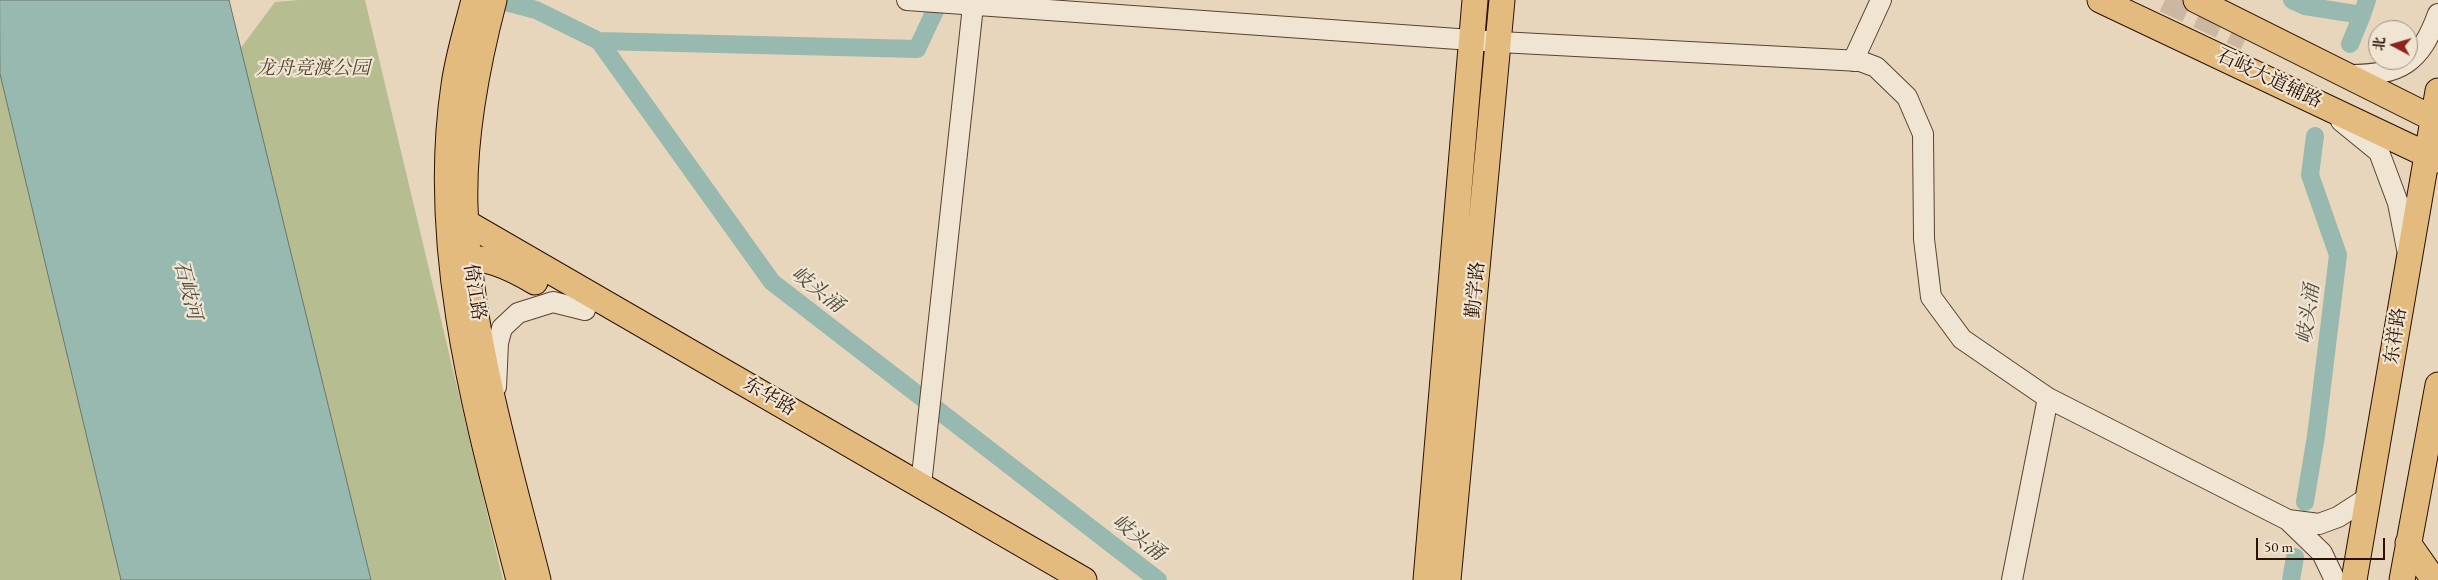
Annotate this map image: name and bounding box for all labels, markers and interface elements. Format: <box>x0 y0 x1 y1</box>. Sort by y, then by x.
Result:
north arrow <box>2368 20 2418 70</box>
text: 北 <box>2369 36 2389 51</box>
street label: 石岐大道辅路 <box>2213 45 2325 113</box>
park label: 龙舟竞渡公园 <box>256 58 370 80</box>
water label: 石岐河 <box>168 258 206 322</box>
street label: 勤学路 <box>1462 261 1490 319</box>
street label: 倚江路 <box>458 262 490 322</box>
water label: 岐头涌 <box>786 262 848 318</box>
water label: 岐头涌 <box>2293 283 2325 345</box>
street label: 东祥路 <box>2380 306 2412 366</box>
street label: 东华路 <box>739 373 799 421</box>
water label: 岐头涌 <box>1107 510 1169 566</box>
scale bar <box>2258 528 2387 560</box>
text: 50 m <box>2264 537 2293 556</box>

